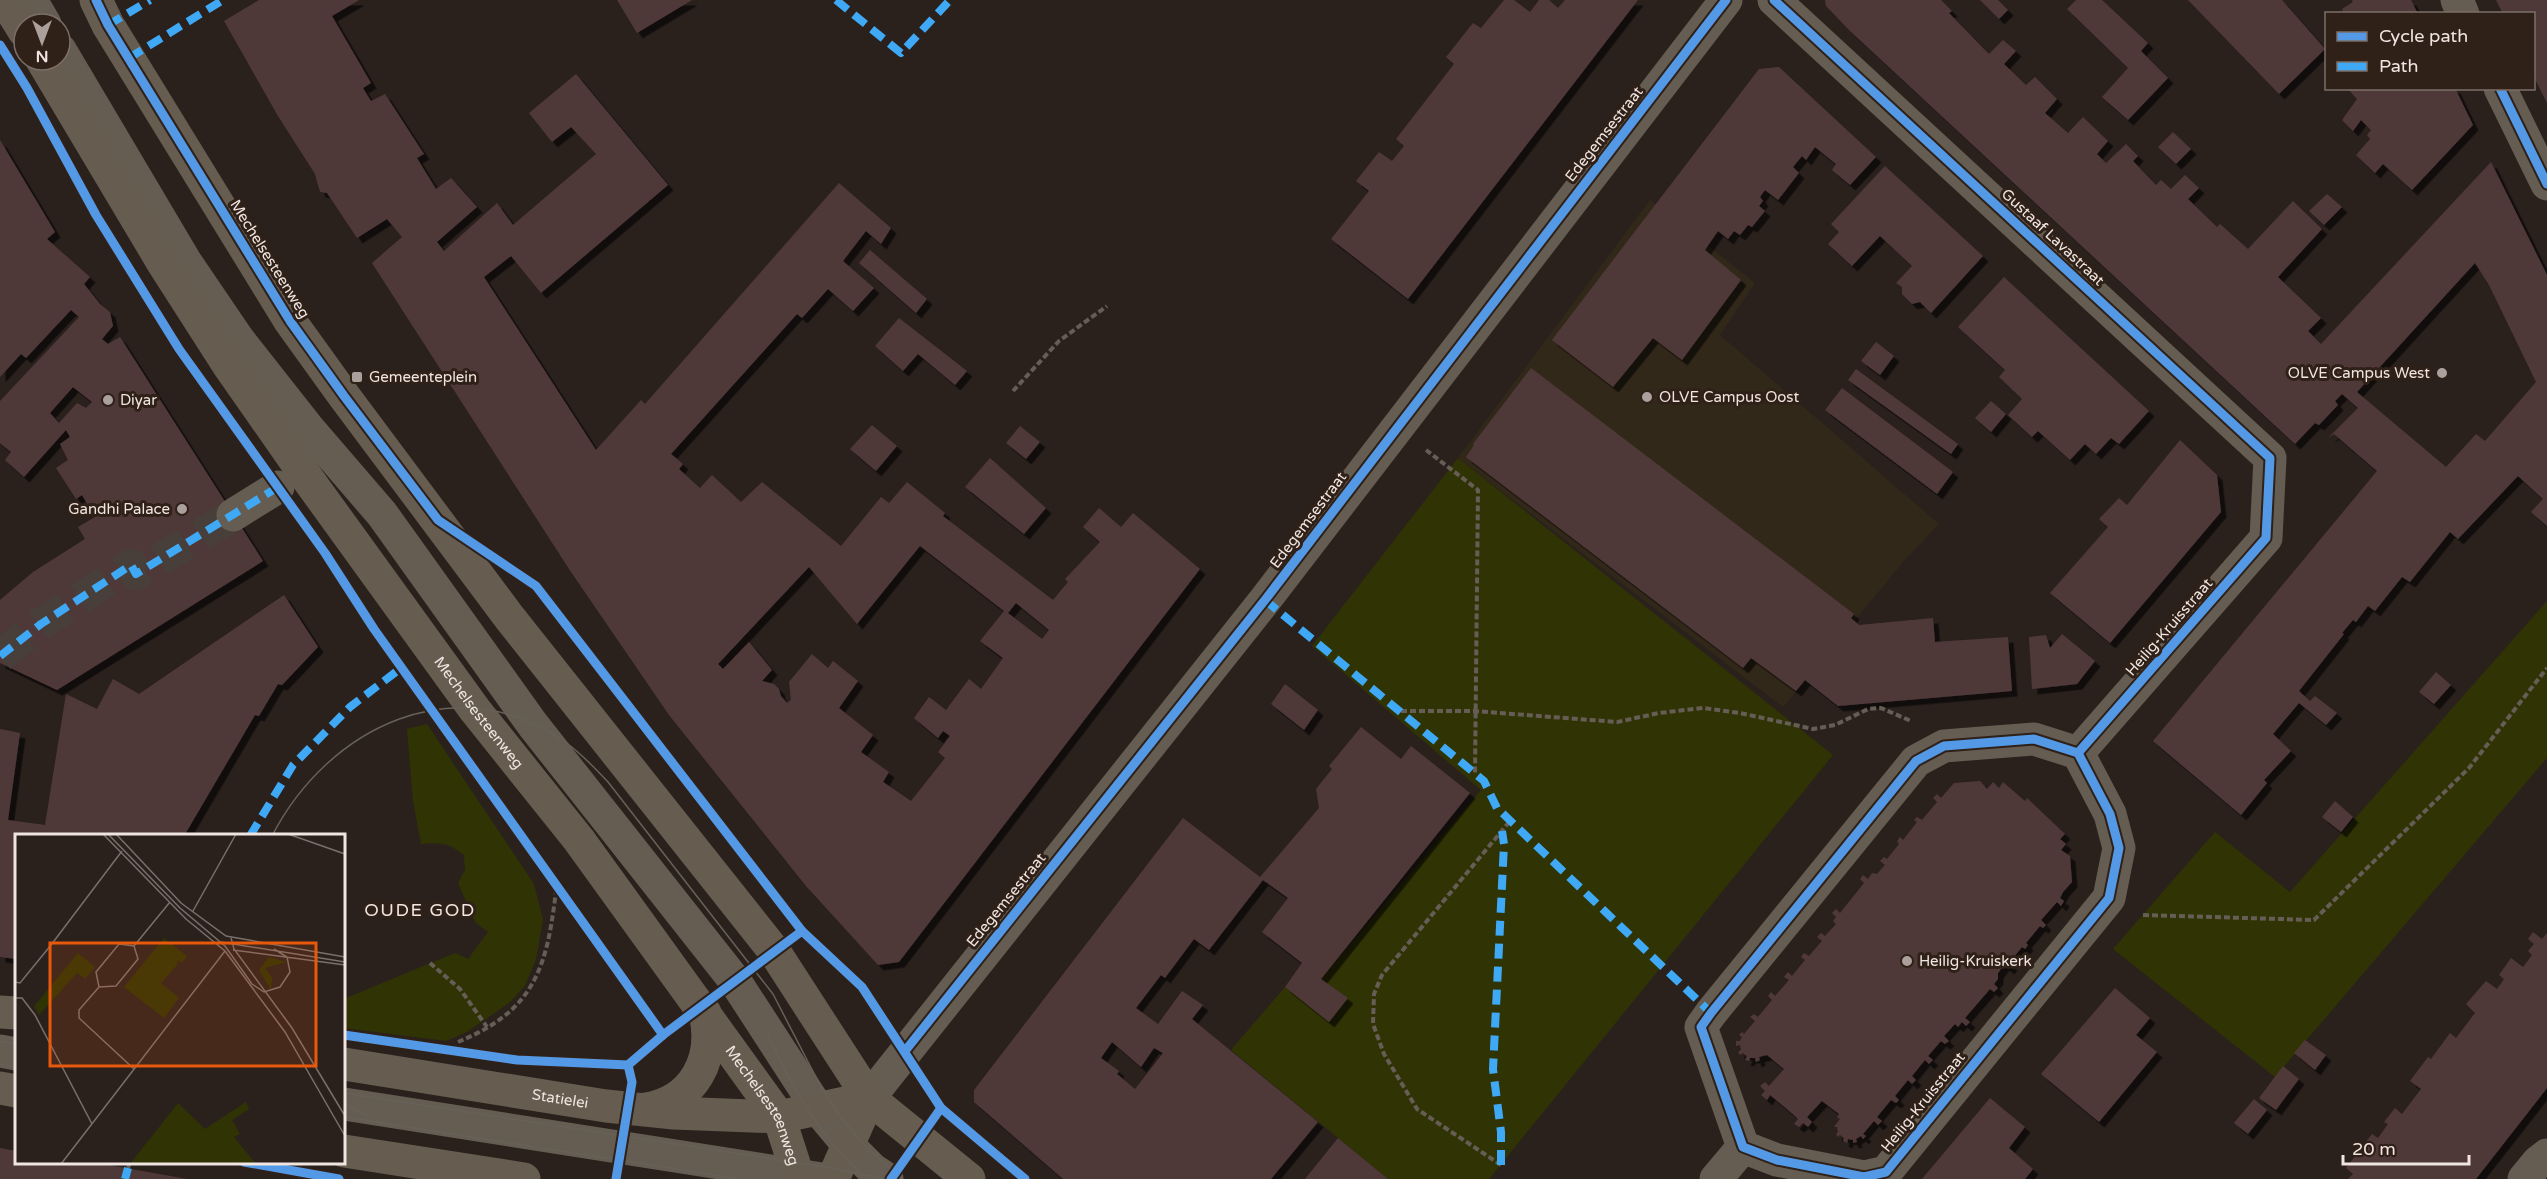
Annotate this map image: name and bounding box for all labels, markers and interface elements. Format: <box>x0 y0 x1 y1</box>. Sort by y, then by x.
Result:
north arrow <box>12 12 72 72</box>
legend <box>2325 12 2535 90</box>
text: Cycle path <box>2379 25 2468 47</box>
text: N <box>36 46 48 66</box>
text: Path <box>2379 55 2418 77</box>
street label: Edegemsestraat <box>1561 83 1647 185</box>
street label: Gustaaf Lavastraat <box>1998 185 2108 289</box>
street label: Mechelsesteenweg <box>226 196 314 322</box>
place label: OLVE Campus West <box>2288 364 2430 382</box>
marker: OLVE Campus West <box>2435 366 2449 380</box>
place label: Gemeenteplein <box>369 368 477 386</box>
marker: Gemeenteplein <box>350 370 364 384</box>
place label: OLVE Campus Oost <box>1659 388 1799 406</box>
marker: OLVE Campus Oost <box>1640 390 1654 404</box>
place label: Diyar <box>120 391 157 409</box>
marker: Diyar <box>101 393 115 407</box>
street label: Edegemsestraat <box>1266 468 1350 572</box>
place label: Gandhi Palace <box>68 500 170 518</box>
marker: Gandhi Palace <box>175 502 189 516</box>
street label: Heilig-Kruisstraat <box>2122 574 2216 679</box>
street label: Mechelsesteenweg <box>430 653 527 772</box>
inset map <box>15 834 345 1164</box>
street label: Edegemsestraat <box>963 849 1050 951</box>
district label: OUDE GOD <box>364 899 476 921</box>
place label: Heilig-Kruiskerk <box>1919 952 2032 970</box>
marker: Heilig-Kruiskerk <box>1900 954 1914 968</box>
street label: Mechelsesteenweg <box>721 1042 803 1168</box>
street label: Heilig-Kruisstraat <box>1877 1048 1969 1156</box>
street label: Statielei <box>531 1085 590 1112</box>
scale bar <box>2343 1128 2469 1166</box>
text: 20 m <box>2352 1138 2396 1160</box>

